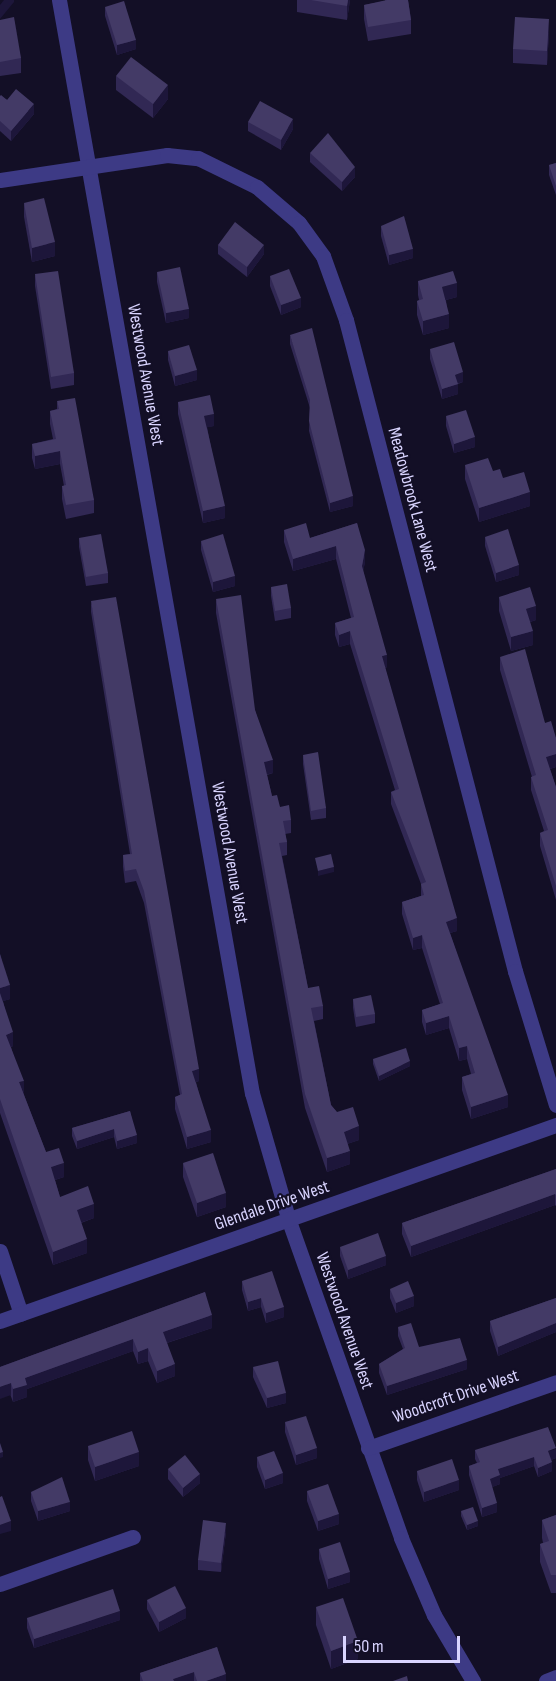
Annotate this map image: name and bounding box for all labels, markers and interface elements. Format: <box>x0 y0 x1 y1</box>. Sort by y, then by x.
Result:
street label: Westwood Avenue West <box>122 303 168 447</box>
street label: Meadowbrook Lane West <box>382 425 442 575</box>
street label: Westwood Avenue West <box>206 781 252 925</box>
street label: Glendale Drive West <box>212 1176 332 1236</box>
street label: Westwood Avenue West <box>310 1250 378 1392</box>
street label: Woodcroft Drive West <box>390 1365 522 1429</box>
scale bar <box>346 1624 463 1662</box>
text: 50 m <box>354 1636 384 1657</box>

